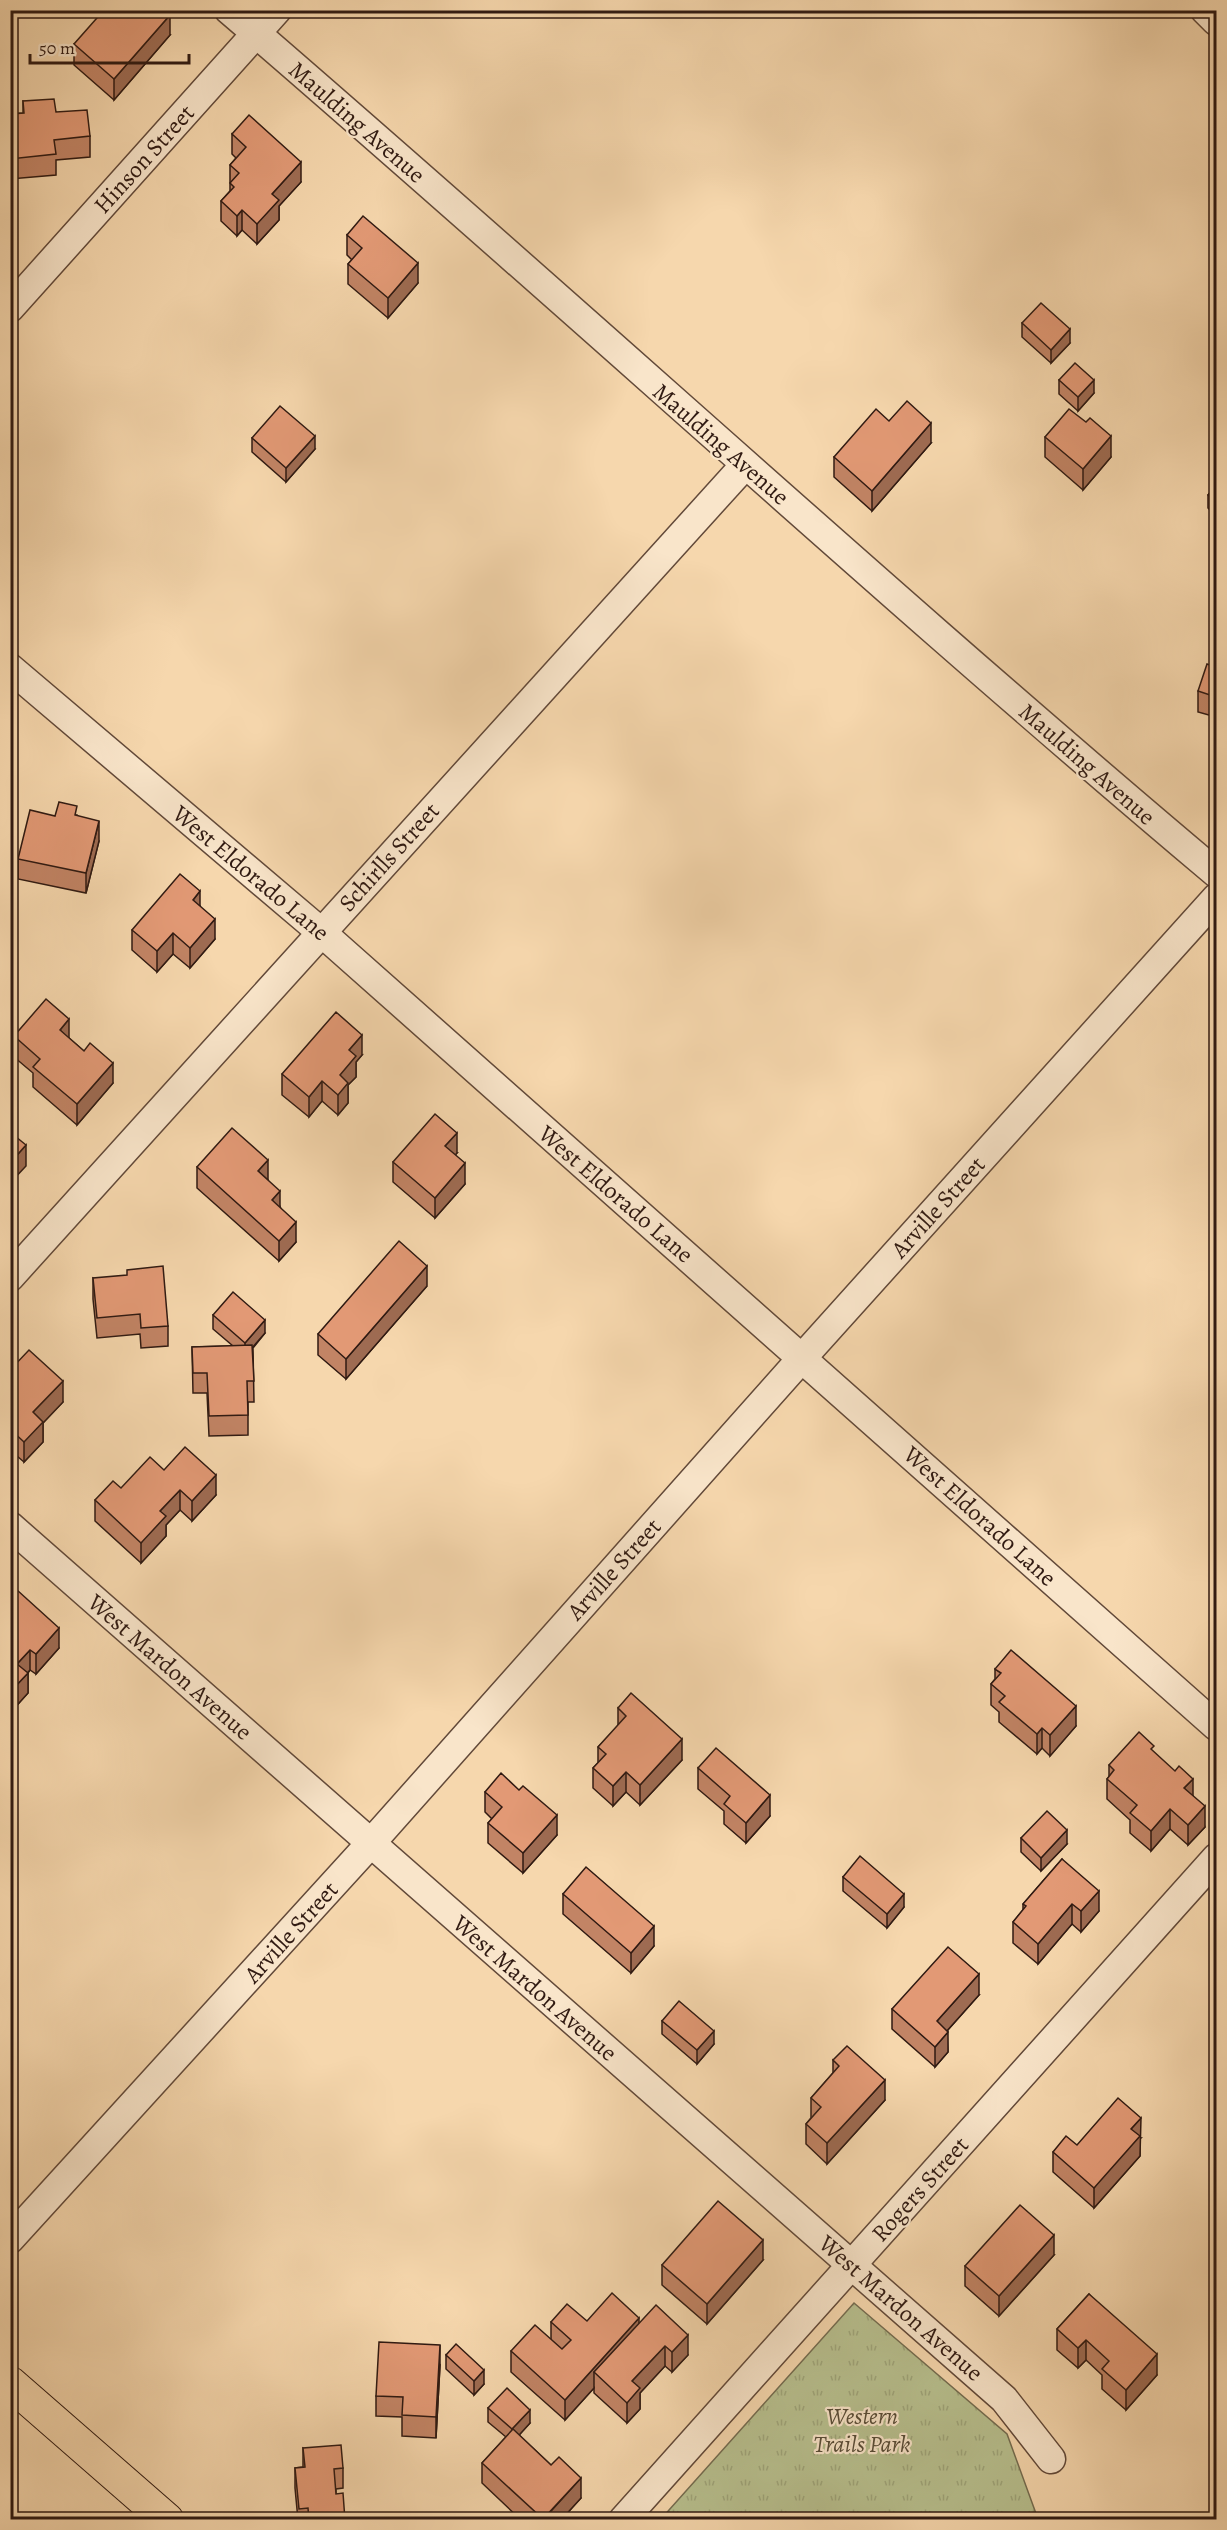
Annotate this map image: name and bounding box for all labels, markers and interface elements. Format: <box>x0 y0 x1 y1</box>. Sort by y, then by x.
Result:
scale bar <box>30 27 189 65</box>
text: 50 m <box>39 36 75 60</box>
street label: Maulding Avenue <box>282 54 432 190</box>
street label: Hinson Street <box>87 98 202 220</box>
street label: Maulding Avenue <box>646 376 796 512</box>
street label: Maulding Avenue <box>1012 696 1162 832</box>
street label: Schirlls Street <box>331 796 447 918</box>
street label: West Eldorado Lane <box>165 797 336 948</box>
street label: West Eldorado Lane <box>531 1117 700 1270</box>
street label: Arville Street <box>883 1149 992 1266</box>
street label: West Eldorado Lane <box>896 1438 1063 1593</box>
street label: Arville Street <box>559 1511 668 1628</box>
street label: West Mardon Avenue <box>80 1586 259 1747</box>
street label: Arville Street <box>236 1874 345 1991</box>
street label: West Mardon Avenue <box>445 1907 624 2068</box>
street label: Rogers Street <box>864 2129 976 2248</box>
street label: West Mardon Avenue <box>811 2227 990 2388</box>
park label: Western Trails Park <box>813 2400 911 2460</box>

